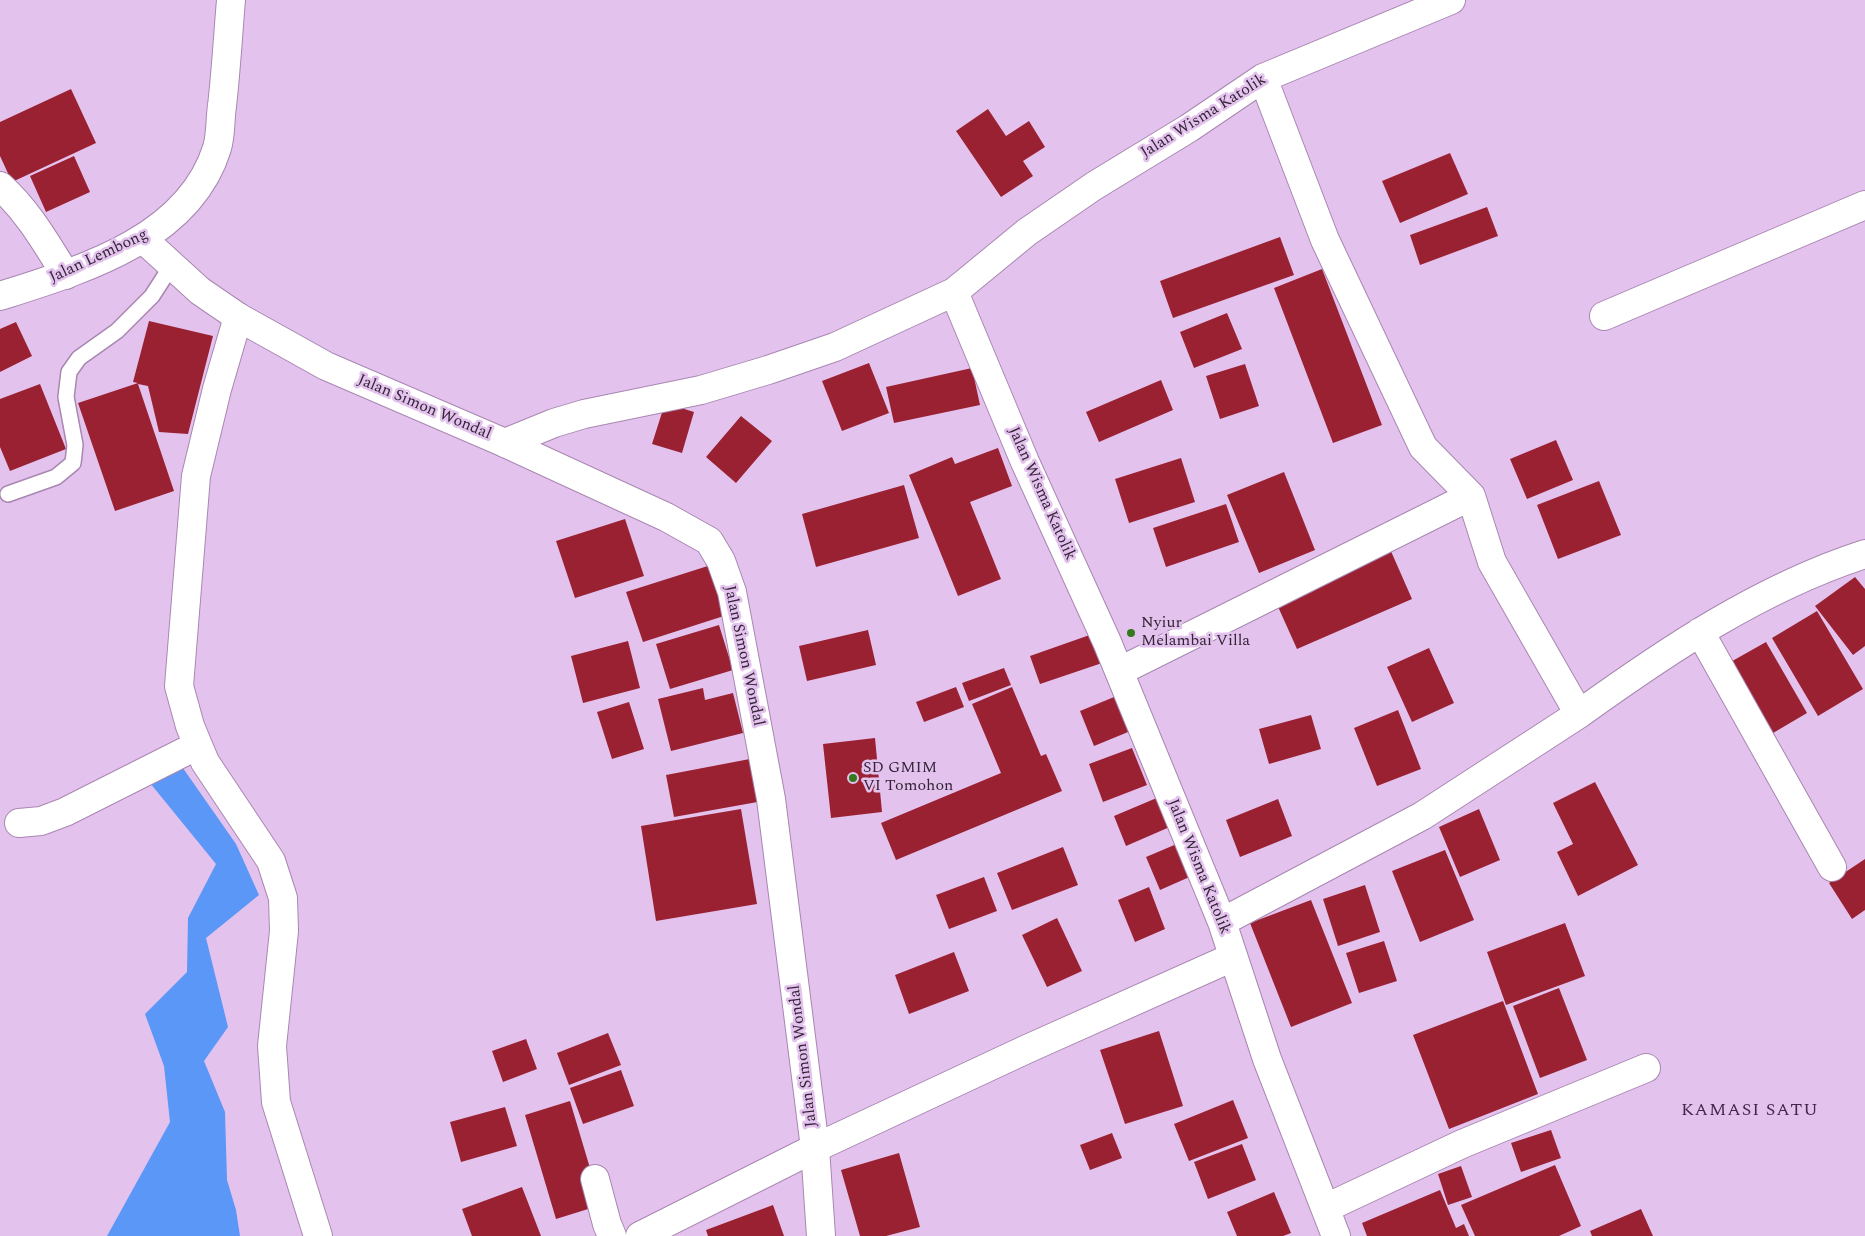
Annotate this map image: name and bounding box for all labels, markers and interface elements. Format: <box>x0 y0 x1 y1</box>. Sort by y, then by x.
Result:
street label: Jalan Wisma Katolik <box>1138 71 1270 163</box>
street label: Jalan Lembong <box>47 226 151 288</box>
street label: Jalan Simon Wondal <box>354 371 494 445</box>
street label: Jalan Wisma Katolik <box>1003 424 1079 564</box>
street label: Jalan Simon Wondal <box>719 584 767 728</box>
place label: Nyiur Melambai Villa <box>1141 614 1250 652</box>
marker: Nyiur Melambai Villa <box>1125 627 1137 639</box>
place label: SD GMIM VI Tomohon <box>863 759 953 797</box>
marker: SD GMIM VI Tomohon <box>847 772 859 784</box>
street label: Jalan Wisma Katolik <box>1162 797 1234 937</box>
street label: Jalan Simon Wondal <box>786 984 822 1128</box>
district label: KAMASI SATU <box>1680 1100 1820 1122</box>

